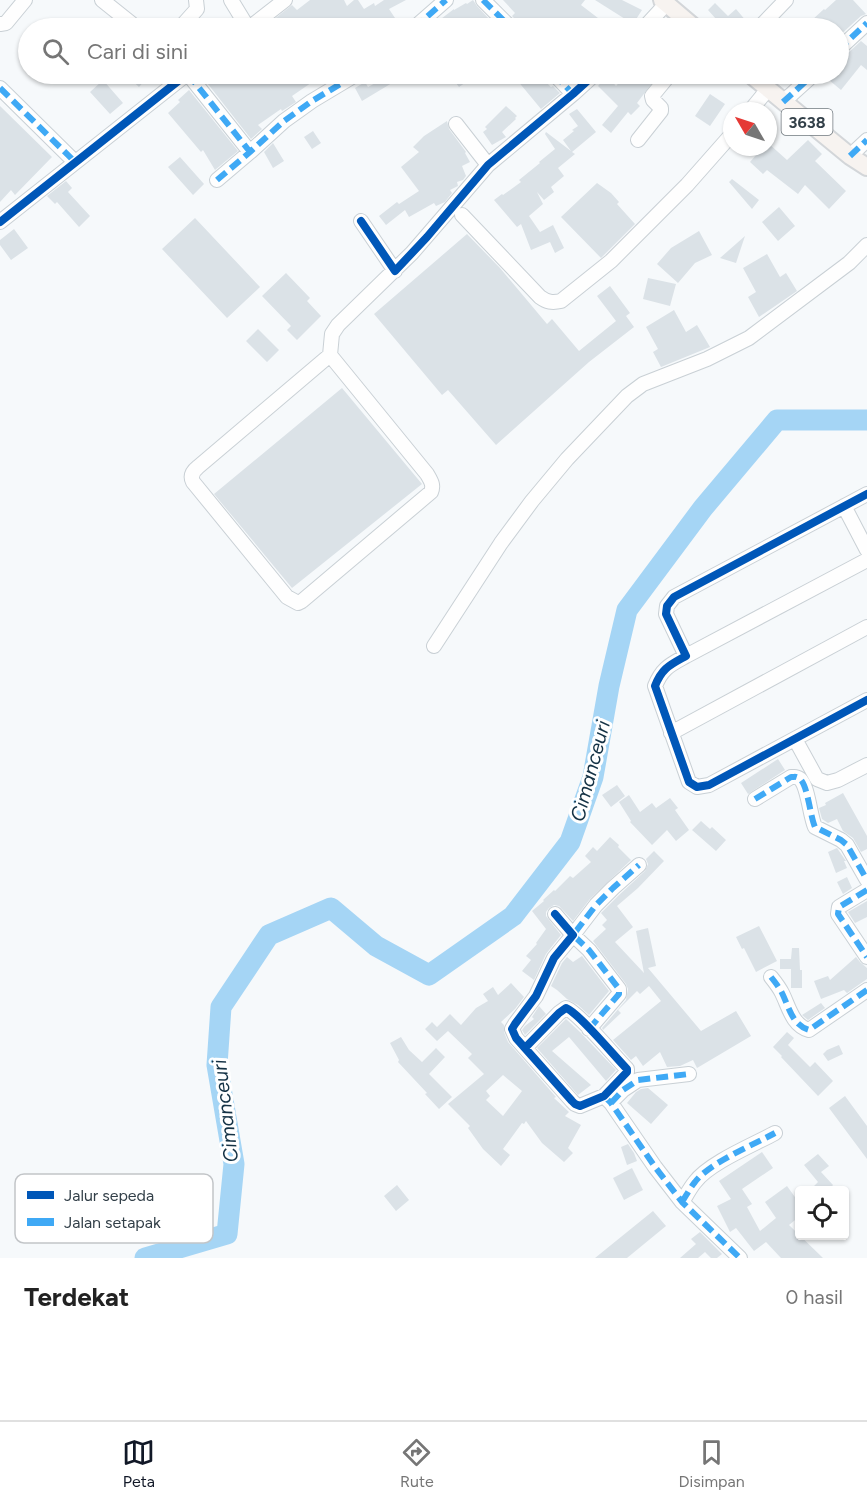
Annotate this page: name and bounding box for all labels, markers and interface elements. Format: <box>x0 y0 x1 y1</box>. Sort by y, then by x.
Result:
search box <box>18 18 849 84</box>
icon: search <box>39 35 72 68</box>
text: Cari di sini <box>87 38 188 65</box>
north arrow <box>723 102 777 156</box>
road number: 3638 <box>782 109 832 135</box>
water label: Cimanceuri <box>565 718 615 824</box>
water label: Cimanceuri <box>207 1058 243 1164</box>
legend <box>15 1174 213 1243</box>
text: Jalur sepeda <box>64 1186 154 1205</box>
map controls <box>795 1186 849 1240</box>
button: locate <box>795 1186 849 1240</box>
text: Jalan setapak <box>64 1213 161 1232</box>
text: Terdekat <box>24 1281 129 1313</box>
text: 0 hasil <box>786 1285 843 1309</box>
tab: Peta <box>122 1436 155 1491</box>
tab: Rute <box>400 1436 434 1491</box>
tab: Disimpan <box>679 1436 745 1491</box>

